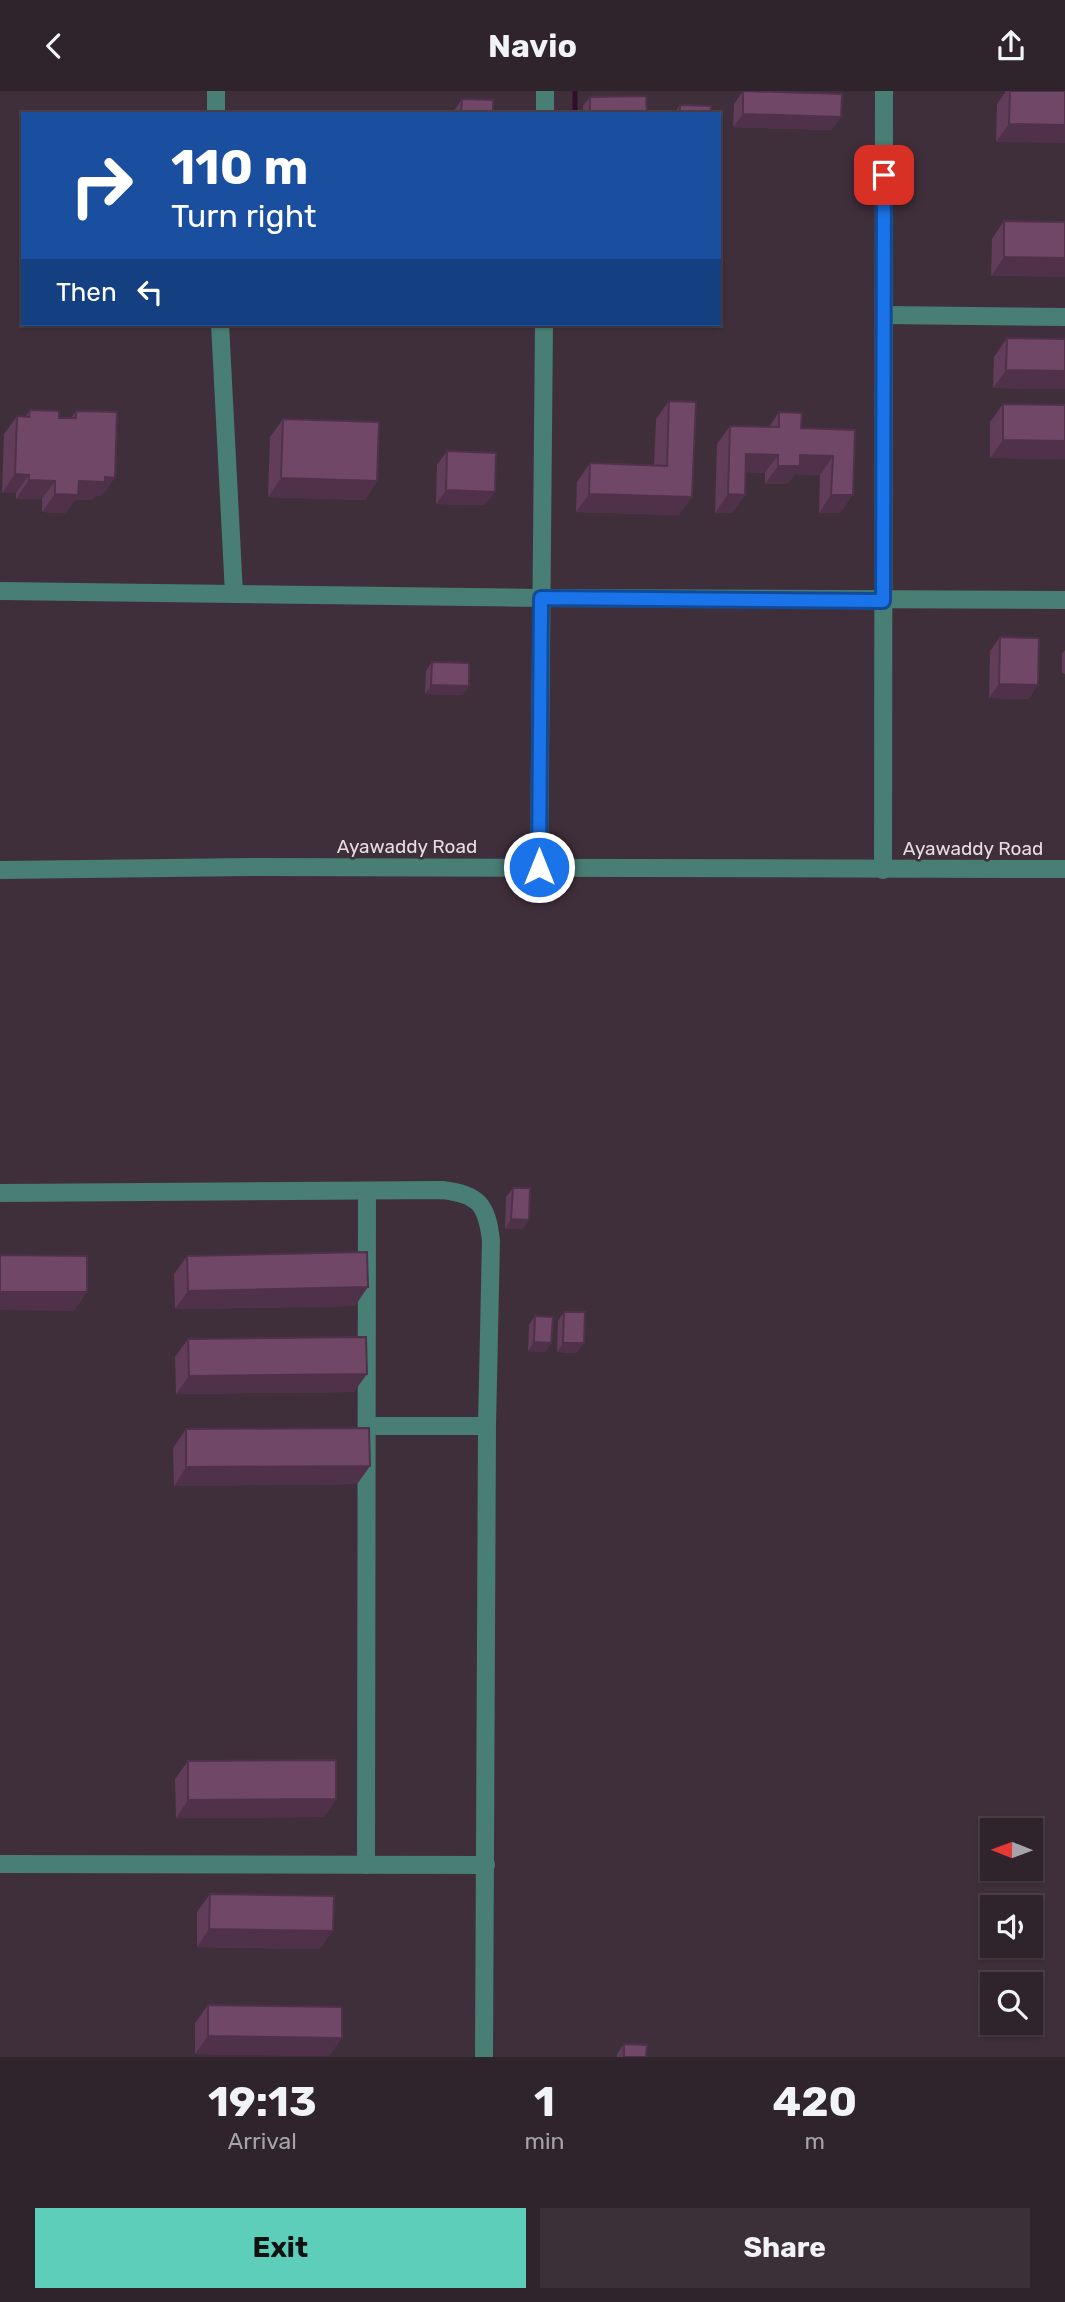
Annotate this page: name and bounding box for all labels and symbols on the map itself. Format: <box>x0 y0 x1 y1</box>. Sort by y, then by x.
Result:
pin <box>854 145 914 205</box>
position arrow <box>502 830 576 904</box>
street label: Ayawaddy Road <box>337 835 477 858</box>
street label: Ayawaddy Road <box>903 837 1043 860</box>
north arrow <box>980 1818 1043 1881</box>

